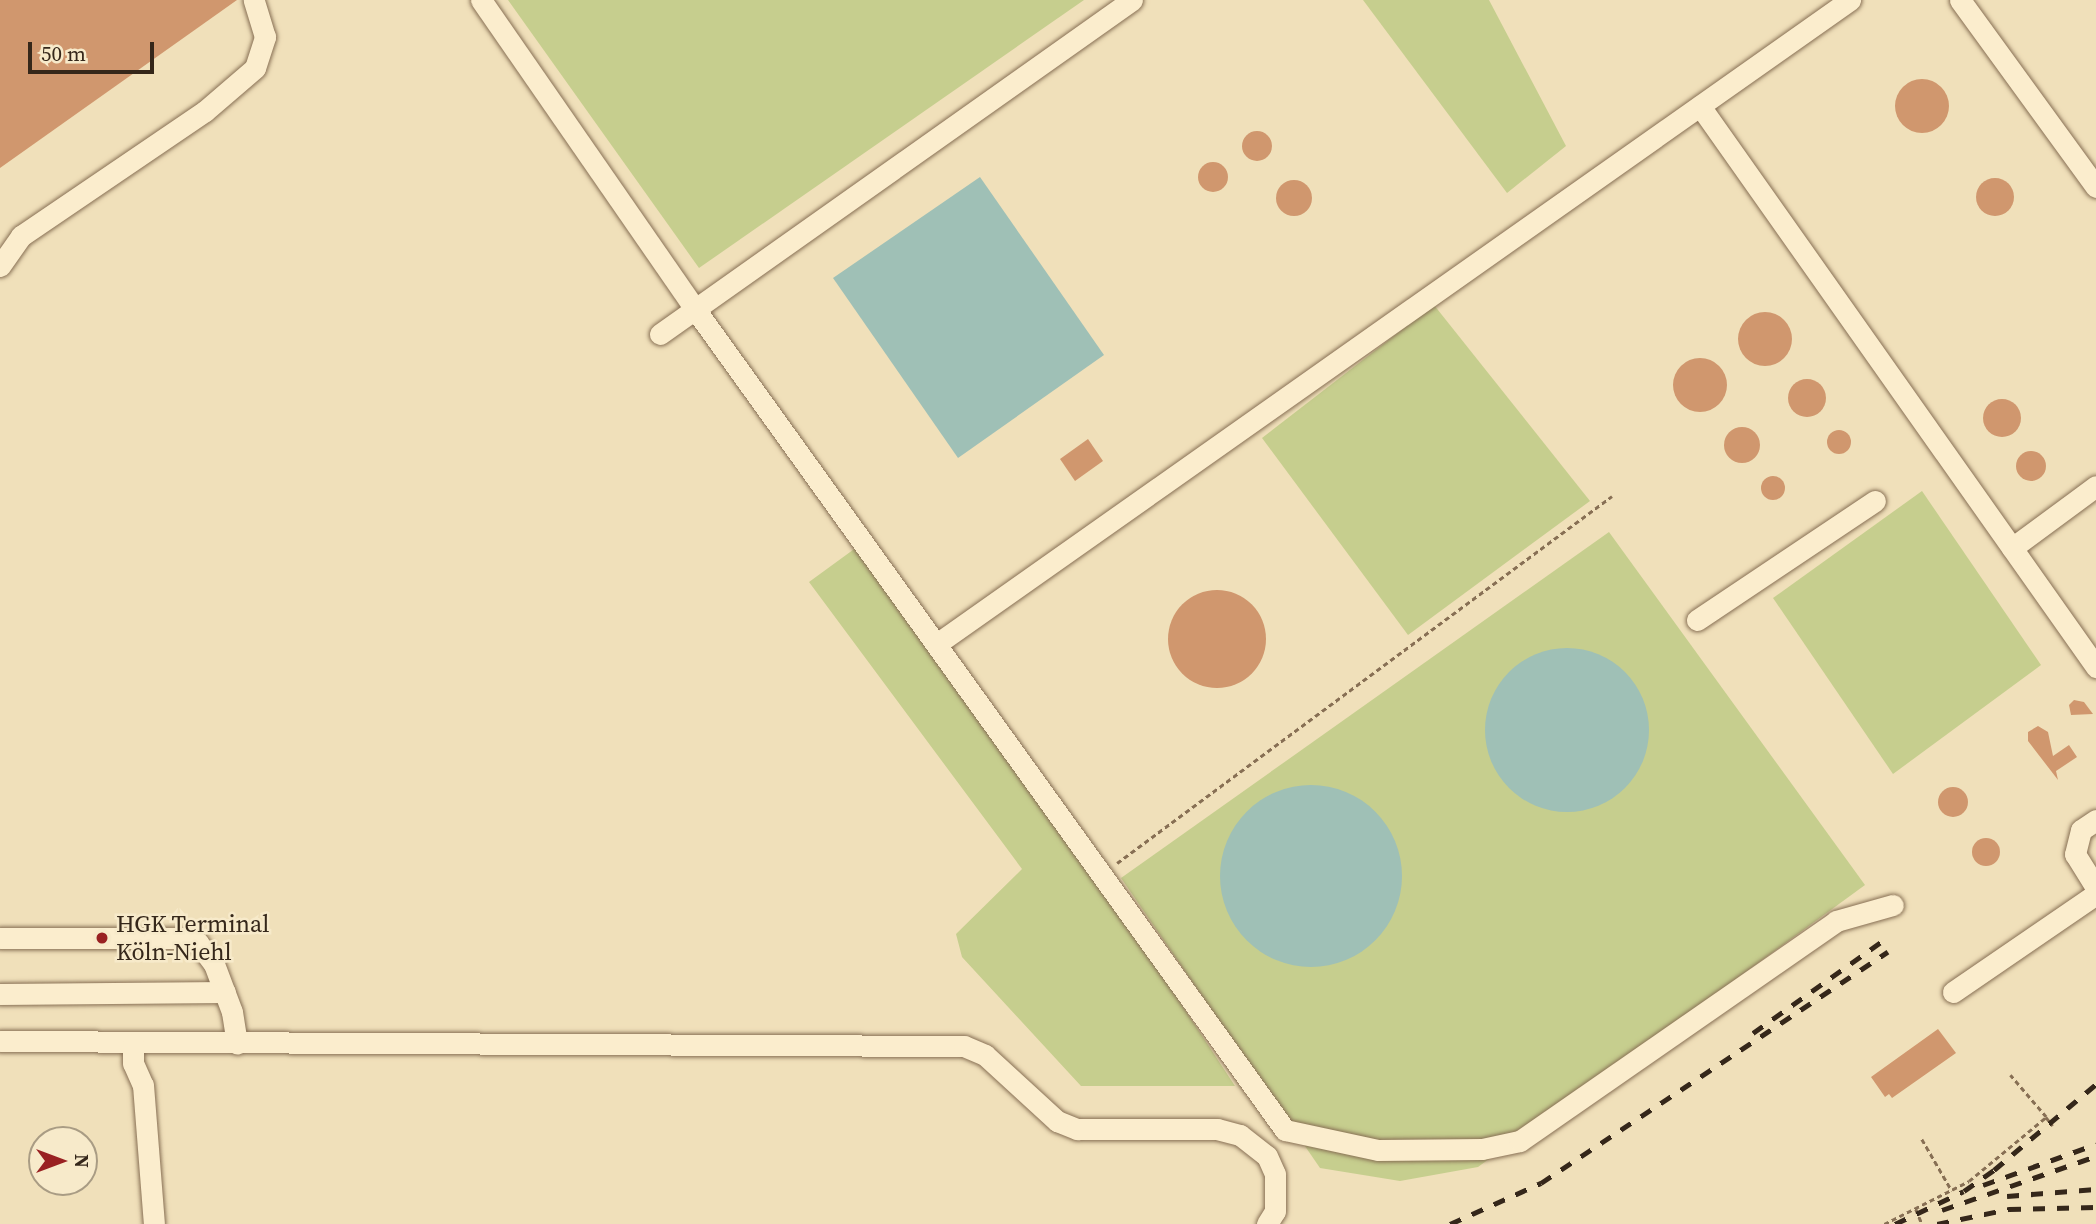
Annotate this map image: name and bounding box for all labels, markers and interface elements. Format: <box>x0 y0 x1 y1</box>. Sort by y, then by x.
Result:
scale bar <box>32 28 158 72</box>
text: 50 m <box>41 39 86 68</box>
place label: HGK Terminal Köln-Niehl <box>116 910 270 966</box>
marker: HGK Terminal Köln-Niehl <box>94 930 110 946</box>
north arrow <box>28 1126 98 1196</box>
text: N <box>69 1154 95 1168</box>

